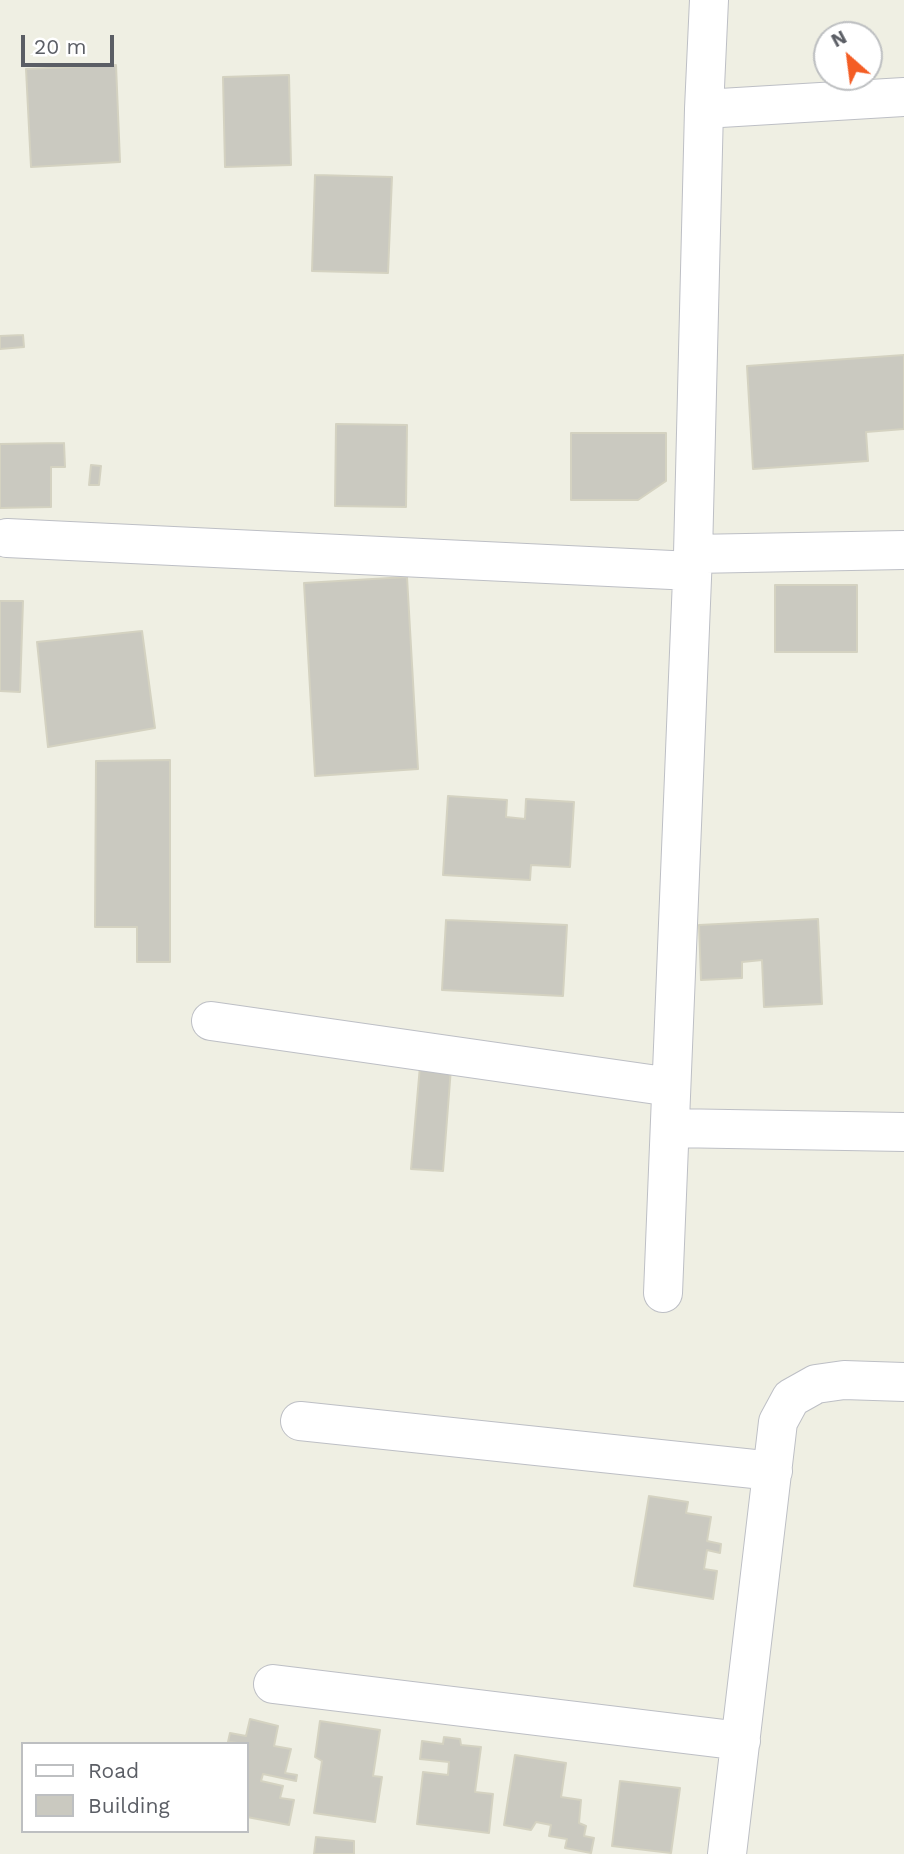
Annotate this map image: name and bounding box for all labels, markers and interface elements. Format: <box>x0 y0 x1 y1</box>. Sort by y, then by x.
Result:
scale bar <box>24 21 117 65</box>
north arrow <box>813 21 883 91</box>
text: N <box>827 25 850 52</box>
text: 20 m <box>34 34 86 59</box>
legend <box>21 1742 248 1833</box>
text: Road <box>88 1758 139 1783</box>
text: Building <box>88 1793 170 1818</box>

